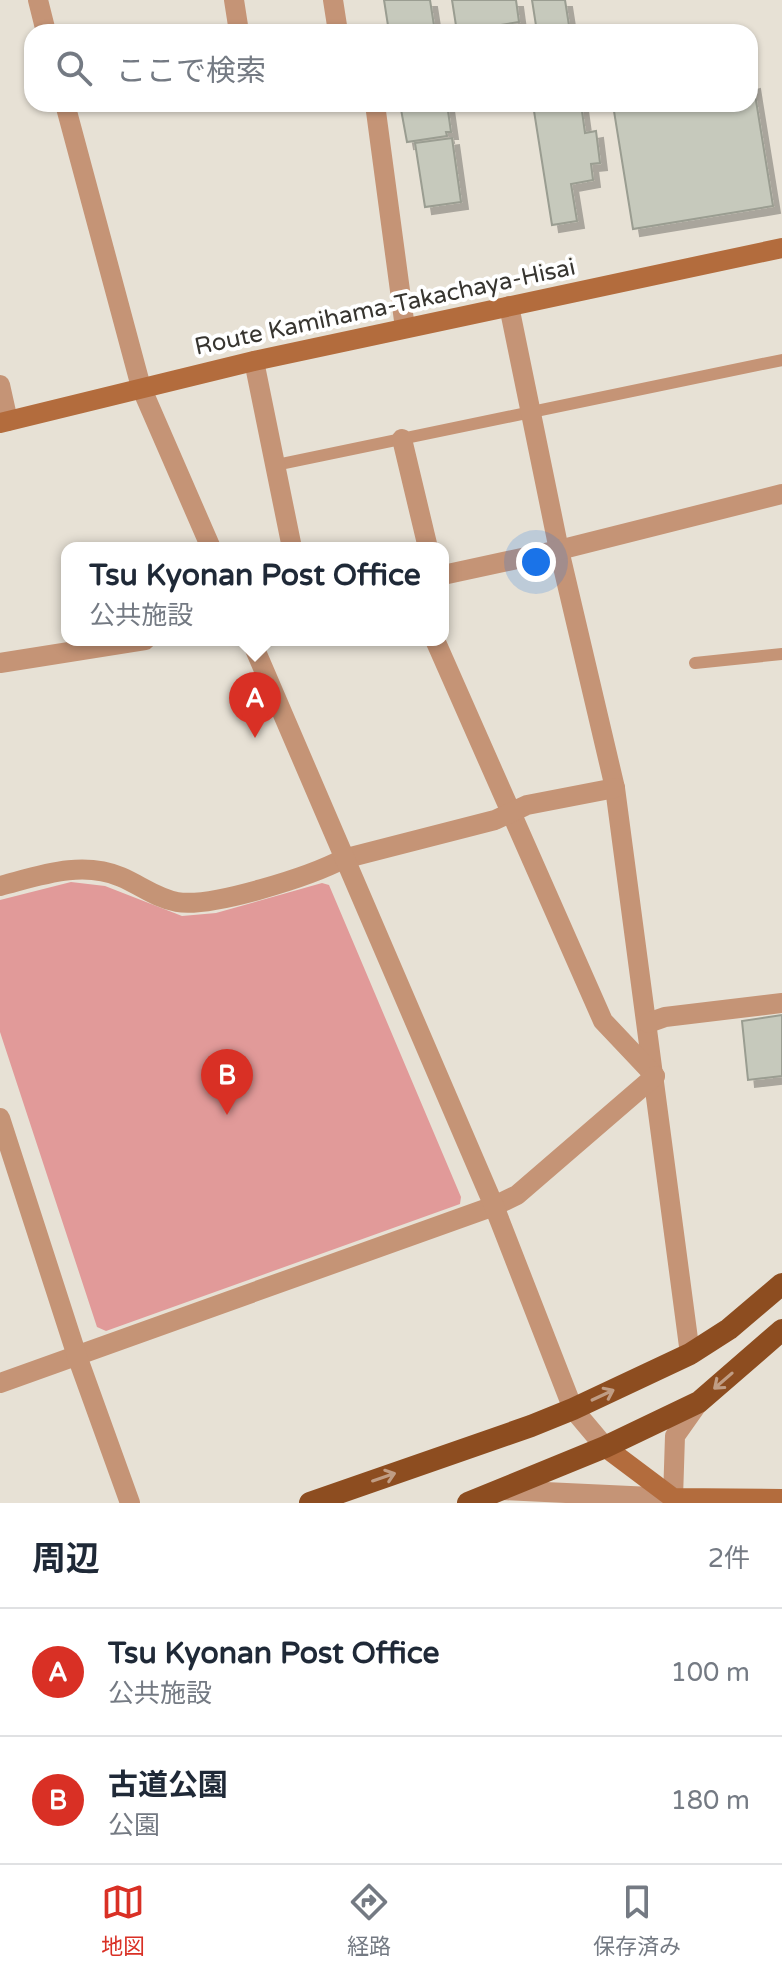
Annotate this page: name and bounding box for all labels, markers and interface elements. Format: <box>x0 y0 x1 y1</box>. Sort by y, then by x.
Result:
search box <box>24 24 758 112</box>
icon: search <box>52 46 96 90</box>
text: ここで検索 <box>116 53 266 90</box>
street label: Route Kamihama-Takachaya-Hisai <box>192 252 578 362</box>
popup <box>61 542 449 646</box>
your location <box>516 542 556 582</box>
text: Tsu Kyonan Post Office <box>89 557 421 594</box>
text: 公共施設 <box>89 600 193 631</box>
pin: A <box>229 672 281 738</box>
pin: B <box>201 1049 253 1115</box>
one-way arrow <box>713 1372 734 1390</box>
one-way arrow <box>590 1387 614 1402</box>
one-way arrow <box>371 1469 396 1484</box>
text: 周辺 <box>32 1539 100 1580</box>
text: 2件 <box>708 1543 750 1574</box>
text: Tsu Kyonan Post Office <box>108 1635 440 1672</box>
text: A <box>48 1657 68 1688</box>
text: 100 m <box>670 1657 750 1688</box>
text: 公共施設 <box>108 1678 212 1709</box>
text: 古道公園 <box>108 1767 228 1804</box>
text: B <box>49 1785 67 1816</box>
text: 180 m <box>670 1785 750 1816</box>
text: 公園 <box>108 1810 160 1841</box>
tab: 地図 <box>101 1880 145 1960</box>
tab: 経路 <box>347 1880 391 1960</box>
tab: 保存済み <box>593 1880 681 1960</box>

